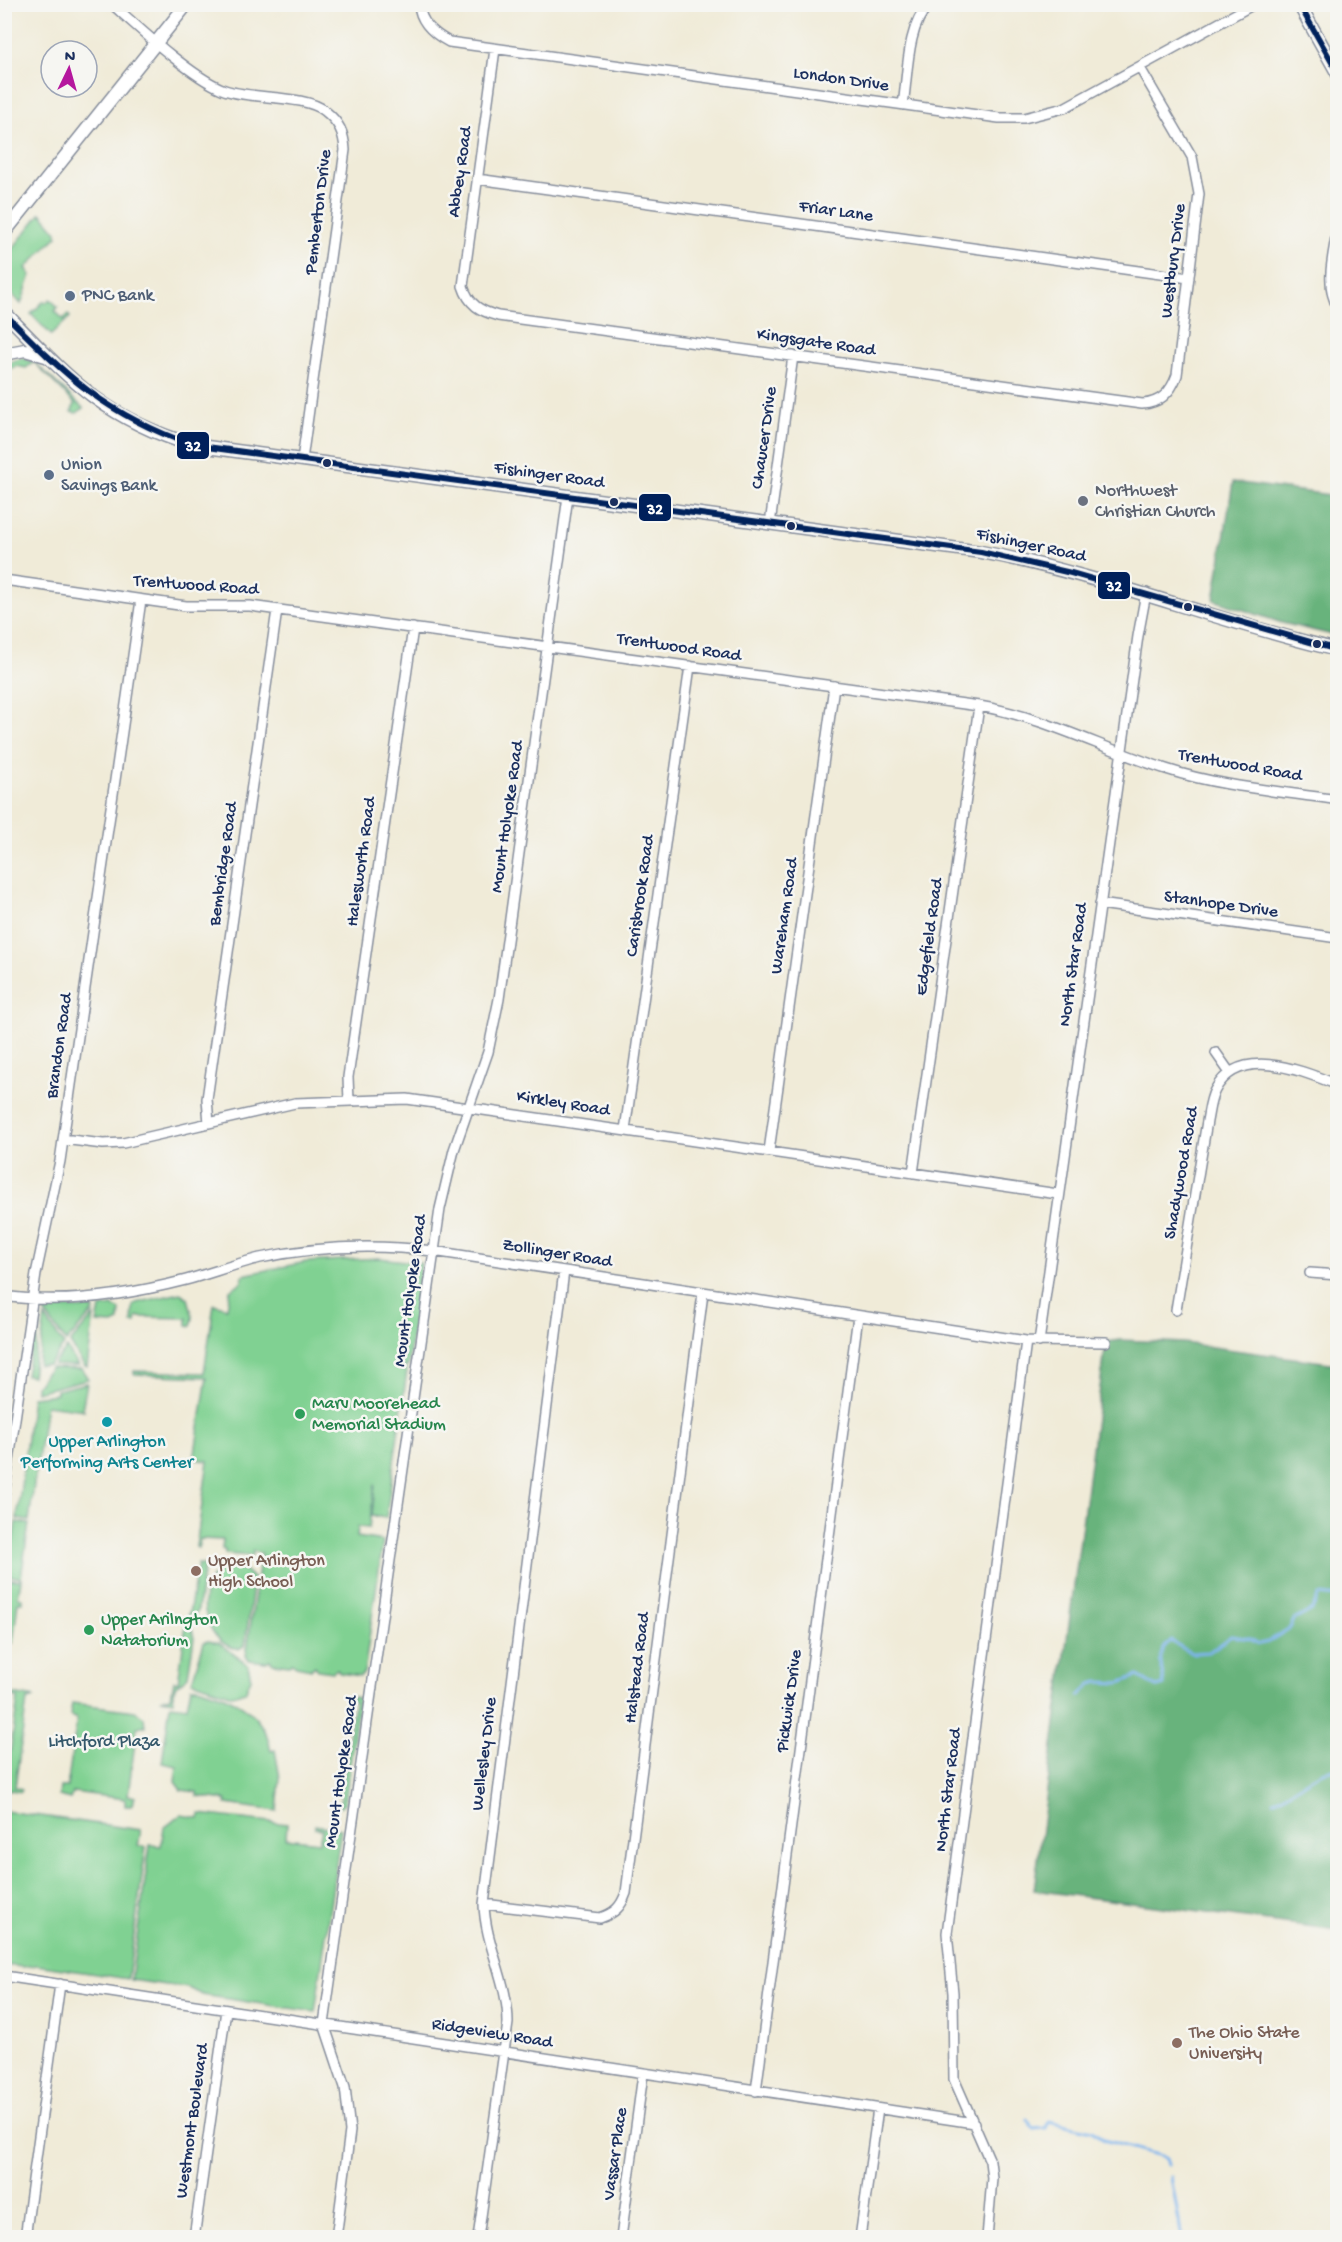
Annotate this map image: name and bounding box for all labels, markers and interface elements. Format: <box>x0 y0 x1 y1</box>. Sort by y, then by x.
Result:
north arrow <box>39 39 99 99</box>
text: N <box>64 48 77 68</box>
street label: London Drive <box>792 63 891 97</box>
street label: Abbey Road <box>444 124 478 219</box>
street label: Pemberton Drive <box>301 148 337 277</box>
street label: Friar Lane <box>797 196 875 228</box>
street label: Westbury Drive <box>1157 202 1192 319</box>
place label: PNC Bank <box>81 286 155 307</box>
marker: PNC Bank <box>63 289 77 303</box>
street label: Kingsgate Road <box>755 324 878 362</box>
street label: Chaucer Drive <box>747 385 783 491</box>
line badge: 32 <box>176 431 210 460</box>
text: 32 <box>184 439 201 458</box>
place label: Union Savings Bank <box>61 455 159 497</box>
unlabelled marker <box>321 457 333 469</box>
street label: Fishinger Road <box>491 458 607 494</box>
marker: Union Savings Bank <box>42 468 56 482</box>
place label: Northwest Christian Church <box>1095 481 1216 523</box>
line badge: 32 <box>638 493 672 522</box>
marker: Northwest Christian Church <box>1076 494 1090 508</box>
unlabelled marker <box>608 496 620 508</box>
text: 32 <box>646 502 663 521</box>
unlabelled marker <box>785 520 797 532</box>
street label: Fishinger Road <box>973 524 1089 568</box>
street label: Trentwood Road <box>132 571 261 601</box>
line badge: 32 <box>1097 571 1131 600</box>
text: 32 <box>1105 579 1122 598</box>
unlabelled marker <box>1182 601 1194 613</box>
street label: Trentwood Road <box>615 629 744 667</box>
unlabelled marker <box>1311 638 1323 650</box>
street label: Mount Holyoke Road <box>487 738 529 894</box>
street label: Trentwood Road <box>1176 745 1305 787</box>
street label: Halesworth Road <box>343 795 382 928</box>
street label: Bembridge Road <box>205 799 243 928</box>
street label: Carisbrook Road <box>622 832 660 958</box>
street label: Wareham Road <box>766 855 804 975</box>
street label: Edgefield Road <box>911 876 949 997</box>
street label: Stanhope Drive <box>1163 887 1280 923</box>
street label: North Star Road <box>1055 901 1093 1028</box>
street label: Brandon Road <box>42 991 78 1101</box>
street label: Kirkley Road <box>515 1086 612 1122</box>
street label: Shadywood Road <box>1160 1104 1204 1241</box>
street label: Mount Holyoke Road <box>390 1212 432 1368</box>
street label: Zollinger Road <box>501 1235 615 1273</box>
place label: Marv Moorehead Memorial Stadium <box>312 1394 446 1436</box>
marker: Marv Moorehead Memorial Stadium <box>293 1407 307 1421</box>
marker: Upper Arlington Performing Arts Center <box>100 1415 114 1429</box>
place label: Upper Arlington Performing Arts Center <box>20 1432 195 1474</box>
place label: Upper Arlington High School <box>208 1551 325 1593</box>
marker: Upper Arlington High School <box>189 1564 203 1578</box>
place label: Upper Arilngton Natatorium <box>101 1610 218 1652</box>
street label: Halstead Road <box>621 1610 655 1725</box>
marker: Upper Arilngton Natatorium <box>82 1623 96 1637</box>
street label: Pickwick Drive <box>772 1648 808 1755</box>
street label: Mount Holyoke Road <box>321 1693 363 1849</box>
street label: Wellesley Drive <box>468 1695 502 1812</box>
street label: North Star Road <box>931 1726 967 1853</box>
park label: Litchford Plaza <box>48 1732 161 1753</box>
street label: Ridgeview Road <box>430 2014 555 2054</box>
place label: The Ohio State University <box>1188 2023 1300 2065</box>
marker: The Ohio State University <box>1170 2036 1184 2050</box>
street label: Westmont Boulevard <box>172 2041 214 2200</box>
street label: Vassar Place <box>599 2106 633 2203</box>

